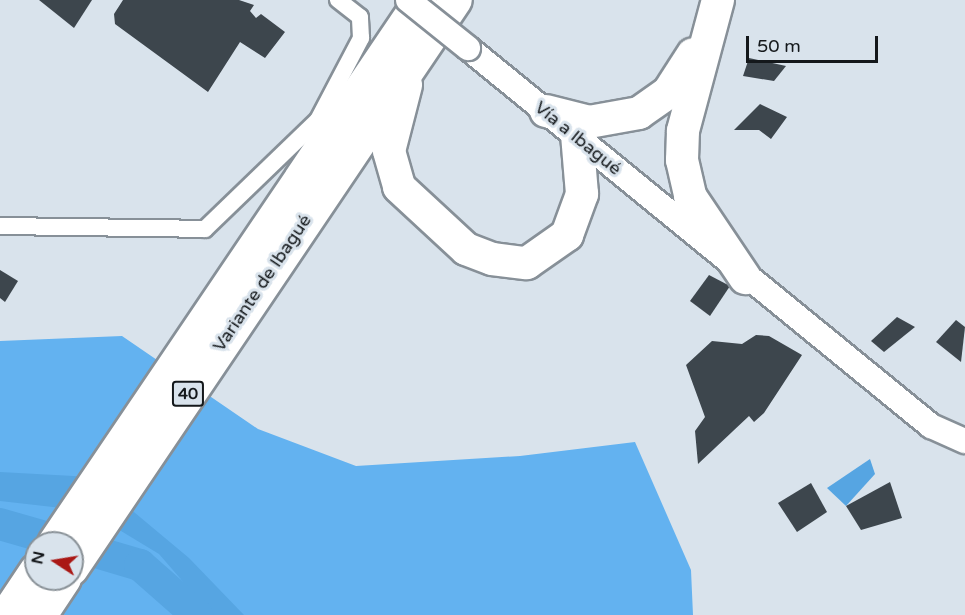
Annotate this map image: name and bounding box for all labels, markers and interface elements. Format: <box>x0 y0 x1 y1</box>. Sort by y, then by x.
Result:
scale bar <box>749 24 881 62</box>
text: 50 m <box>757 35 801 57</box>
street label: Vía a Ibagué <box>530 96 626 180</box>
street label: Variante de Ibagué <box>208 210 316 356</box>
road number: 40 <box>172 381 204 407</box>
north arrow <box>24 531 84 591</box>
text: N <box>27 549 49 566</box>

